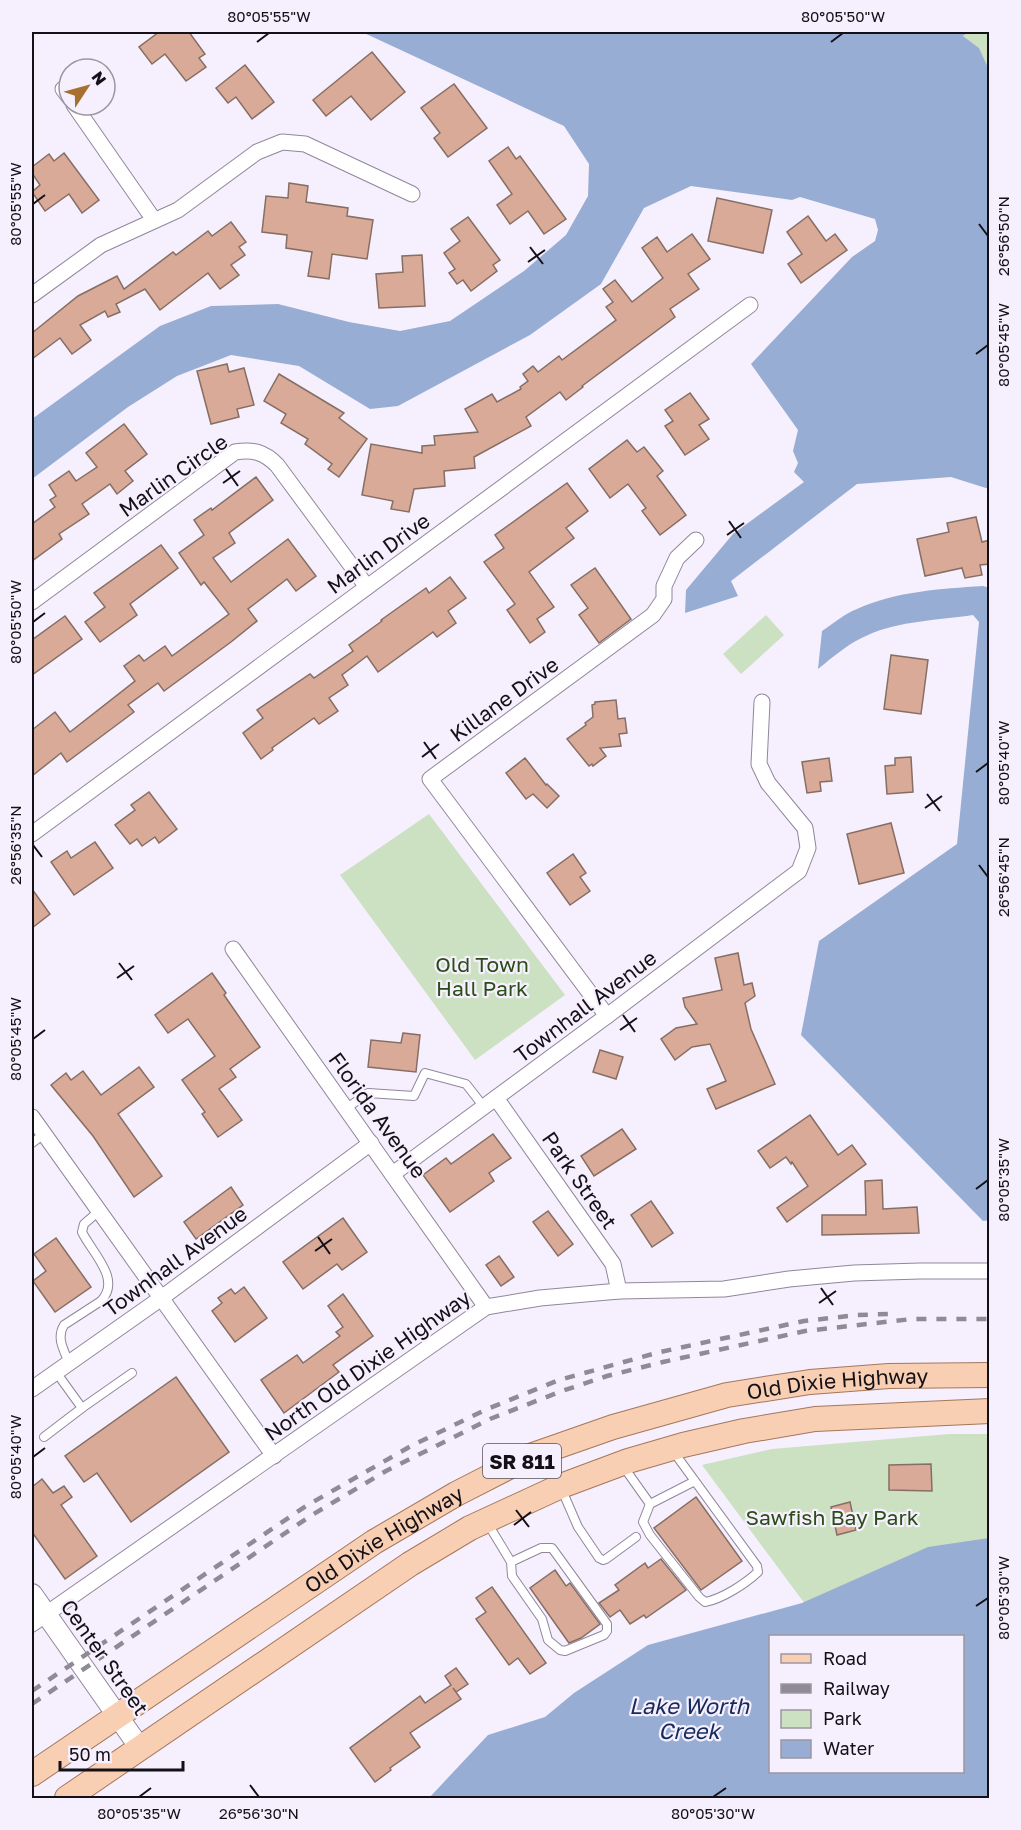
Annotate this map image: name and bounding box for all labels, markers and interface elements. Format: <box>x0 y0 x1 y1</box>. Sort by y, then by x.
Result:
text: 80°05'55"W <box>227 7 311 25</box>
text: 80°05'50"W <box>801 7 885 25</box>
north arrow <box>57 57 117 117</box>
text: N <box>87 67 111 89</box>
text: 80°05'55"W <box>6 162 24 246</box>
text: 26°56'50"N <box>994 196 1012 276</box>
text: 80°05'45"W <box>994 303 1012 387</box>
street label: Marlin Circle <box>114 428 232 522</box>
street label: Marlin Drive <box>322 507 434 599</box>
text: 80°05'50"W <box>6 580 24 664</box>
street label: Killane Drive <box>445 651 563 747</box>
text: 80°05'40"W <box>994 721 1012 805</box>
text: 26°56'35"N <box>6 805 24 885</box>
text: 26°56'45"N <box>994 837 1012 917</box>
street label: Townhall Avenue <box>509 944 661 1068</box>
park label: Old Town Hall Park <box>435 951 529 1001</box>
text: 80°05'45"W <box>6 997 24 1081</box>
street label: Florida Avenue <box>324 1047 432 1183</box>
street label: Park Street <box>537 1126 623 1234</box>
text: 80°05'35"W <box>994 1138 1012 1222</box>
street label: Townhall Avenue <box>98 1200 252 1322</box>
street label: North Old Dixie Highway <box>259 1284 475 1446</box>
street label: Old Dixie Highway <box>745 1363 928 1405</box>
text: 80°05'40"W <box>6 1415 24 1499</box>
road number: SR 811 <box>483 1444 561 1478</box>
street label: Old Dixie Highway <box>299 1480 468 1598</box>
park label: Sawfish Bay Park <box>745 1504 919 1530</box>
text: 80°05'30"W <box>994 1556 1012 1640</box>
street label: Center Street <box>56 1594 154 1720</box>
legend <box>769 1635 964 1773</box>
text: Road <box>823 1647 867 1669</box>
text: Railway <box>823 1677 890 1699</box>
water label: Lake Worth Creek <box>629 1692 751 1744</box>
text: Park <box>823 1707 862 1729</box>
scale bar <box>60 1734 183 1772</box>
text: Water <box>823 1737 874 1759</box>
text: 50 m <box>69 1743 111 1765</box>
text: 80°05'35"W <box>97 1804 181 1822</box>
text: 26°56'30"N <box>219 1804 299 1822</box>
text: 80°05'30"W <box>671 1804 755 1822</box>

